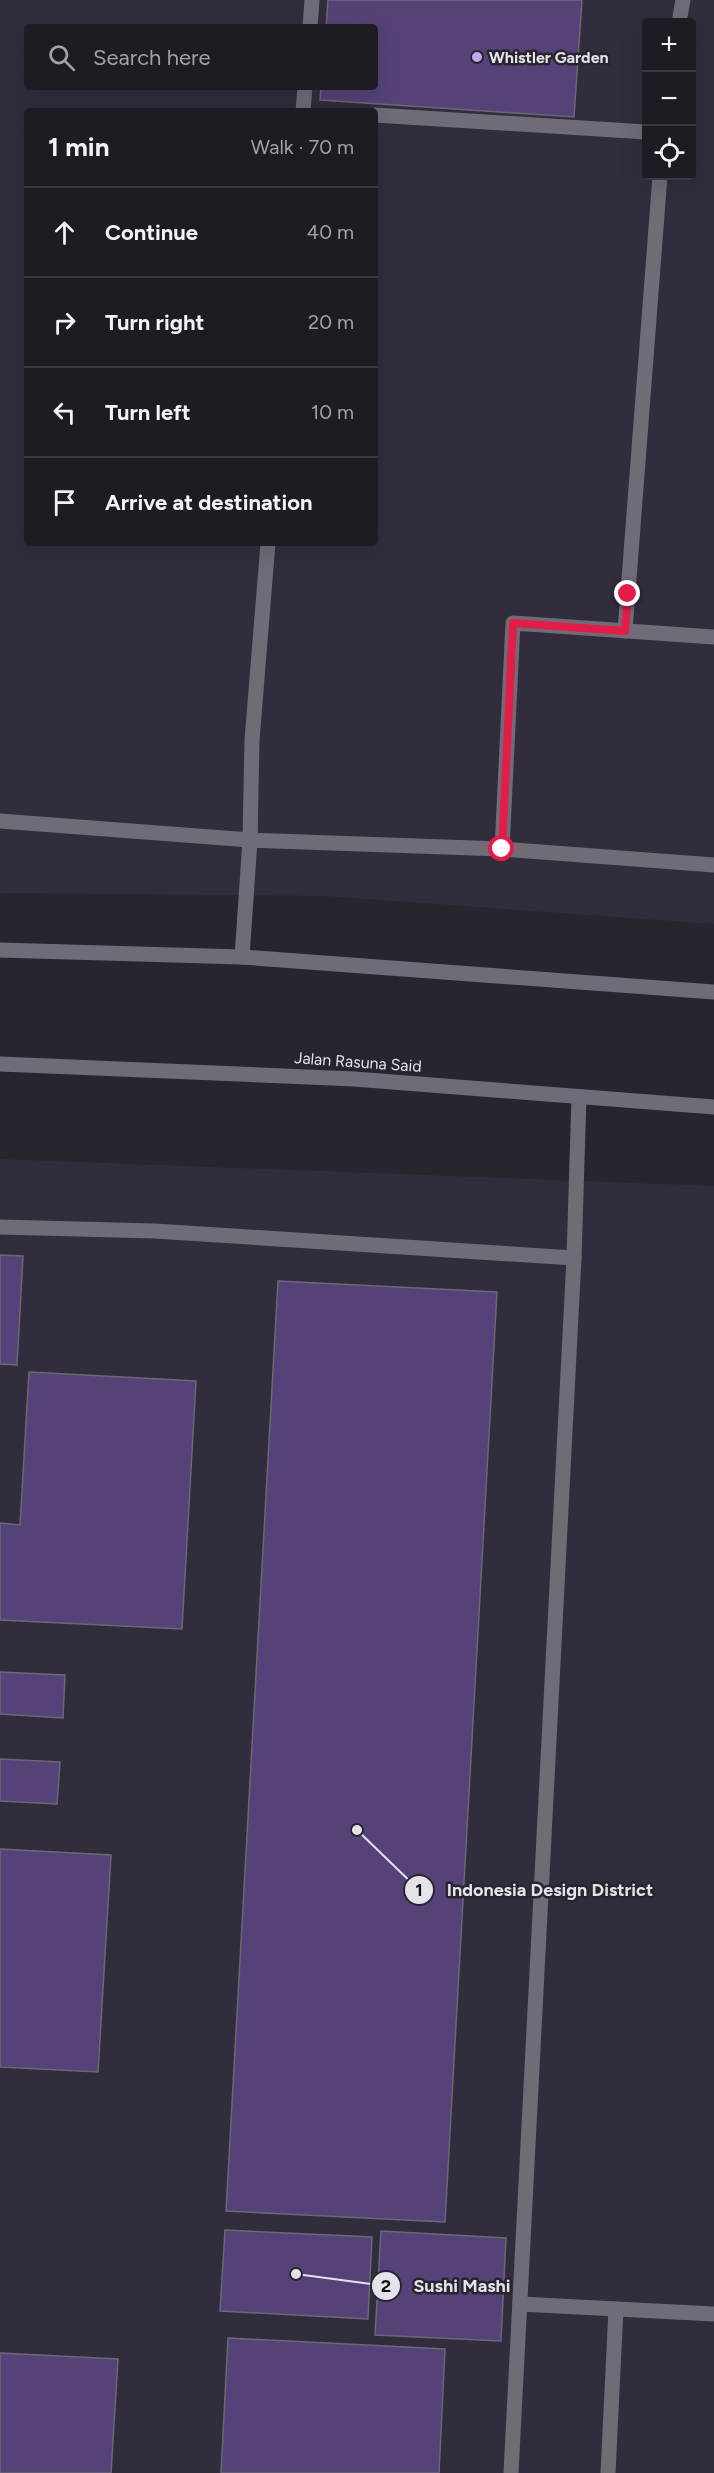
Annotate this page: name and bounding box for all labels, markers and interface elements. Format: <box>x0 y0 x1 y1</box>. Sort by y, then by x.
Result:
map controls <box>642 18 696 180</box>
button: + <box>642 18 696 72</box>
search box <box>24 24 378 90</box>
icon: search <box>45 41 78 74</box>
text: Search here <box>93 44 211 71</box>
place label: Whistler Garden <box>489 48 609 67</box>
marker: Whistler Garden <box>470 50 484 64</box>
button: − <box>642 72 696 126</box>
button: locate <box>642 126 696 180</box>
text: 1 min <box>48 131 109 163</box>
text: Walk · 70 m <box>251 135 354 159</box>
icon: ahead <box>48 216 81 249</box>
text: Continue <box>105 219 198 246</box>
text: 40 m <box>307 220 354 244</box>
icon: right <box>48 306 81 339</box>
text: Turn right <box>105 309 204 336</box>
text: 20 m <box>308 310 354 334</box>
icon: left <box>48 396 81 429</box>
text: Turn left <box>105 399 191 426</box>
text: 10 m <box>311 400 354 424</box>
icon: arrive <box>48 486 81 519</box>
text: Arrive at destination <box>105 489 313 516</box>
route end <box>614 580 640 606</box>
route start <box>488 835 514 861</box>
street label: Jalan Rasuna Said <box>294 1048 422 1076</box>
callout: Indonesia Design District <box>404 1872 665 1908</box>
text: 1 <box>415 1879 423 1901</box>
text: Indonesia Design District <box>447 1879 653 1901</box>
callout: Sushi Mashi <box>371 2268 522 2304</box>
text: 2 <box>381 2275 391 2297</box>
text: Sushi Mashi <box>413 2275 511 2297</box>

